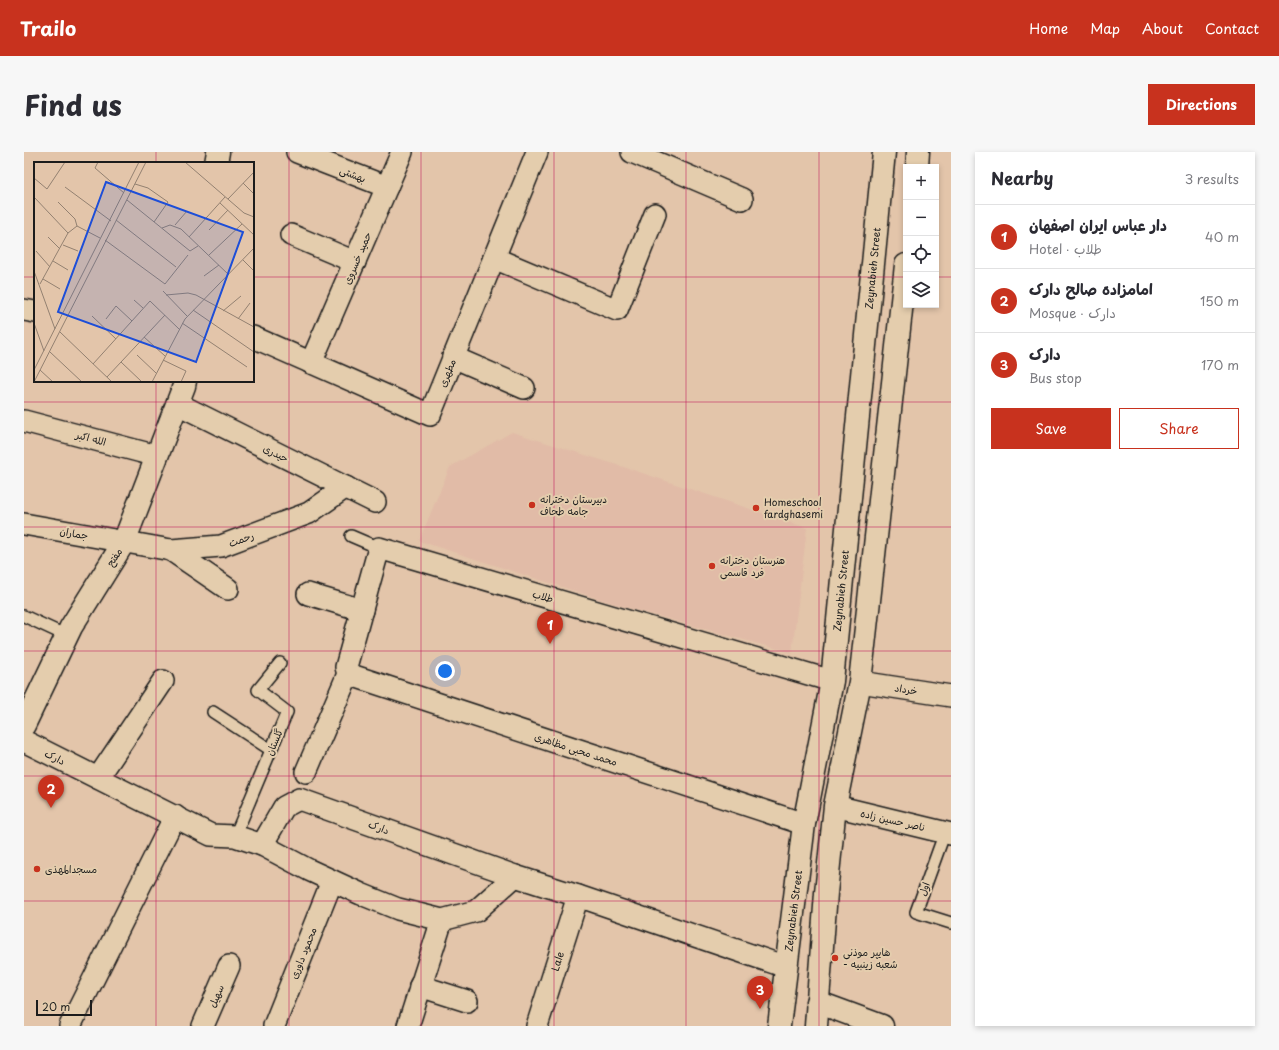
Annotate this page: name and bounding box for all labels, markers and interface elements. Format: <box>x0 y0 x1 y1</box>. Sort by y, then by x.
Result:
text: Trailo <box>20 14 76 42</box>
text: Home <box>1029 18 1068 39</box>
text: Map <box>1090 18 1120 39</box>
text: About <box>1142 18 1183 39</box>
text: Contact <box>1205 18 1259 39</box>
text: Find us <box>24 83 122 126</box>
button: Directions <box>1148 84 1255 125</box>
inset map <box>34 162 254 382</box>
street label: بهشتی <box>338 162 369 186</box>
map controls <box>903 164 939 308</box>
button: + <box>903 164 939 200</box>
text: Nearby <box>991 165 1053 191</box>
text: 3 results <box>1185 169 1239 188</box>
button: − <box>903 200 939 236</box>
text: دار عباس ایران اصفهان <box>1029 213 1167 236</box>
street label: Zeynabieh Street <box>861 227 884 310</box>
text: 1 <box>1001 227 1007 246</box>
text: 40 m <box>1205 227 1239 246</box>
street label: حمید خسروی <box>339 229 374 286</box>
button: locate <box>903 236 939 272</box>
text: Hotel · طلاب <box>1029 239 1102 258</box>
button: layers <box>903 272 939 308</box>
text: امامزاده صالح دارک <box>1029 277 1153 300</box>
text: 2 <box>999 291 1009 310</box>
text: 150 m <box>1200 291 1239 310</box>
text: Mosque · دارک <box>1029 303 1116 322</box>
text: دارک <box>1029 342 1061 365</box>
text: 3 <box>1000 355 1008 374</box>
text: 170 m <box>1201 355 1239 374</box>
street label: مطهری <box>434 356 459 389</box>
text: Bus stop <box>1029 368 1082 387</box>
button: Save <box>991 408 1111 449</box>
button: Share <box>1119 408 1239 449</box>
street label: الله اکبر <box>73 426 108 449</box>
street label: حیدری <box>261 440 292 465</box>
place label: دبیرستان دخترانه جامه طحاف <box>540 491 607 518</box>
place label: Homeschool fardghasemi <box>764 494 823 521</box>
marker: دبیرستان دخترانه جامه طحاف <box>527 500 537 510</box>
marker: Homeschool fardghasemi <box>751 503 761 513</box>
street label: جماران <box>59 523 90 542</box>
street label: رحمت <box>226 527 256 550</box>
street label: مفتح <box>102 544 126 570</box>
street label: Zeynabieh Street <box>829 549 852 632</box>
place label: هنرستان دخترانه فرد قاسمی <box>720 552 785 580</box>
marker: هنرستان دخترانه فرد قاسمی <box>707 561 717 571</box>
street label: طلاب <box>531 585 555 606</box>
pin: 1 <box>537 611 563 644</box>
your location <box>435 661 455 681</box>
street label: خرداد <box>894 679 919 698</box>
street label: گلستان <box>261 726 286 758</box>
street label: محمد محبی مظاهری <box>533 728 620 770</box>
street label: دارک <box>42 745 68 768</box>
pin: 2 <box>38 775 64 808</box>
street label: ناصر حسین زاده <box>859 805 927 834</box>
street label: دارک <box>367 816 392 837</box>
place label: مسجدالمهذی <box>45 861 97 876</box>
marker: مسجدالمهذی <box>32 864 42 874</box>
street label: Zeynabieh Street <box>780 869 805 952</box>
street label: اول <box>914 880 933 898</box>
street label: محمود داوری <box>285 925 320 981</box>
place label: هایپر موذنی - شعبه زینبیه <box>843 944 898 971</box>
street label: Lale <box>547 949 567 973</box>
marker: هایپر موذنی - شعبه زینبیه <box>830 953 840 963</box>
pin: 3 <box>747 976 773 1009</box>
street label: سهیل <box>204 982 227 1010</box>
scale bar <box>36 998 92 1017</box>
text: 20 m <box>42 998 70 1015</box>

